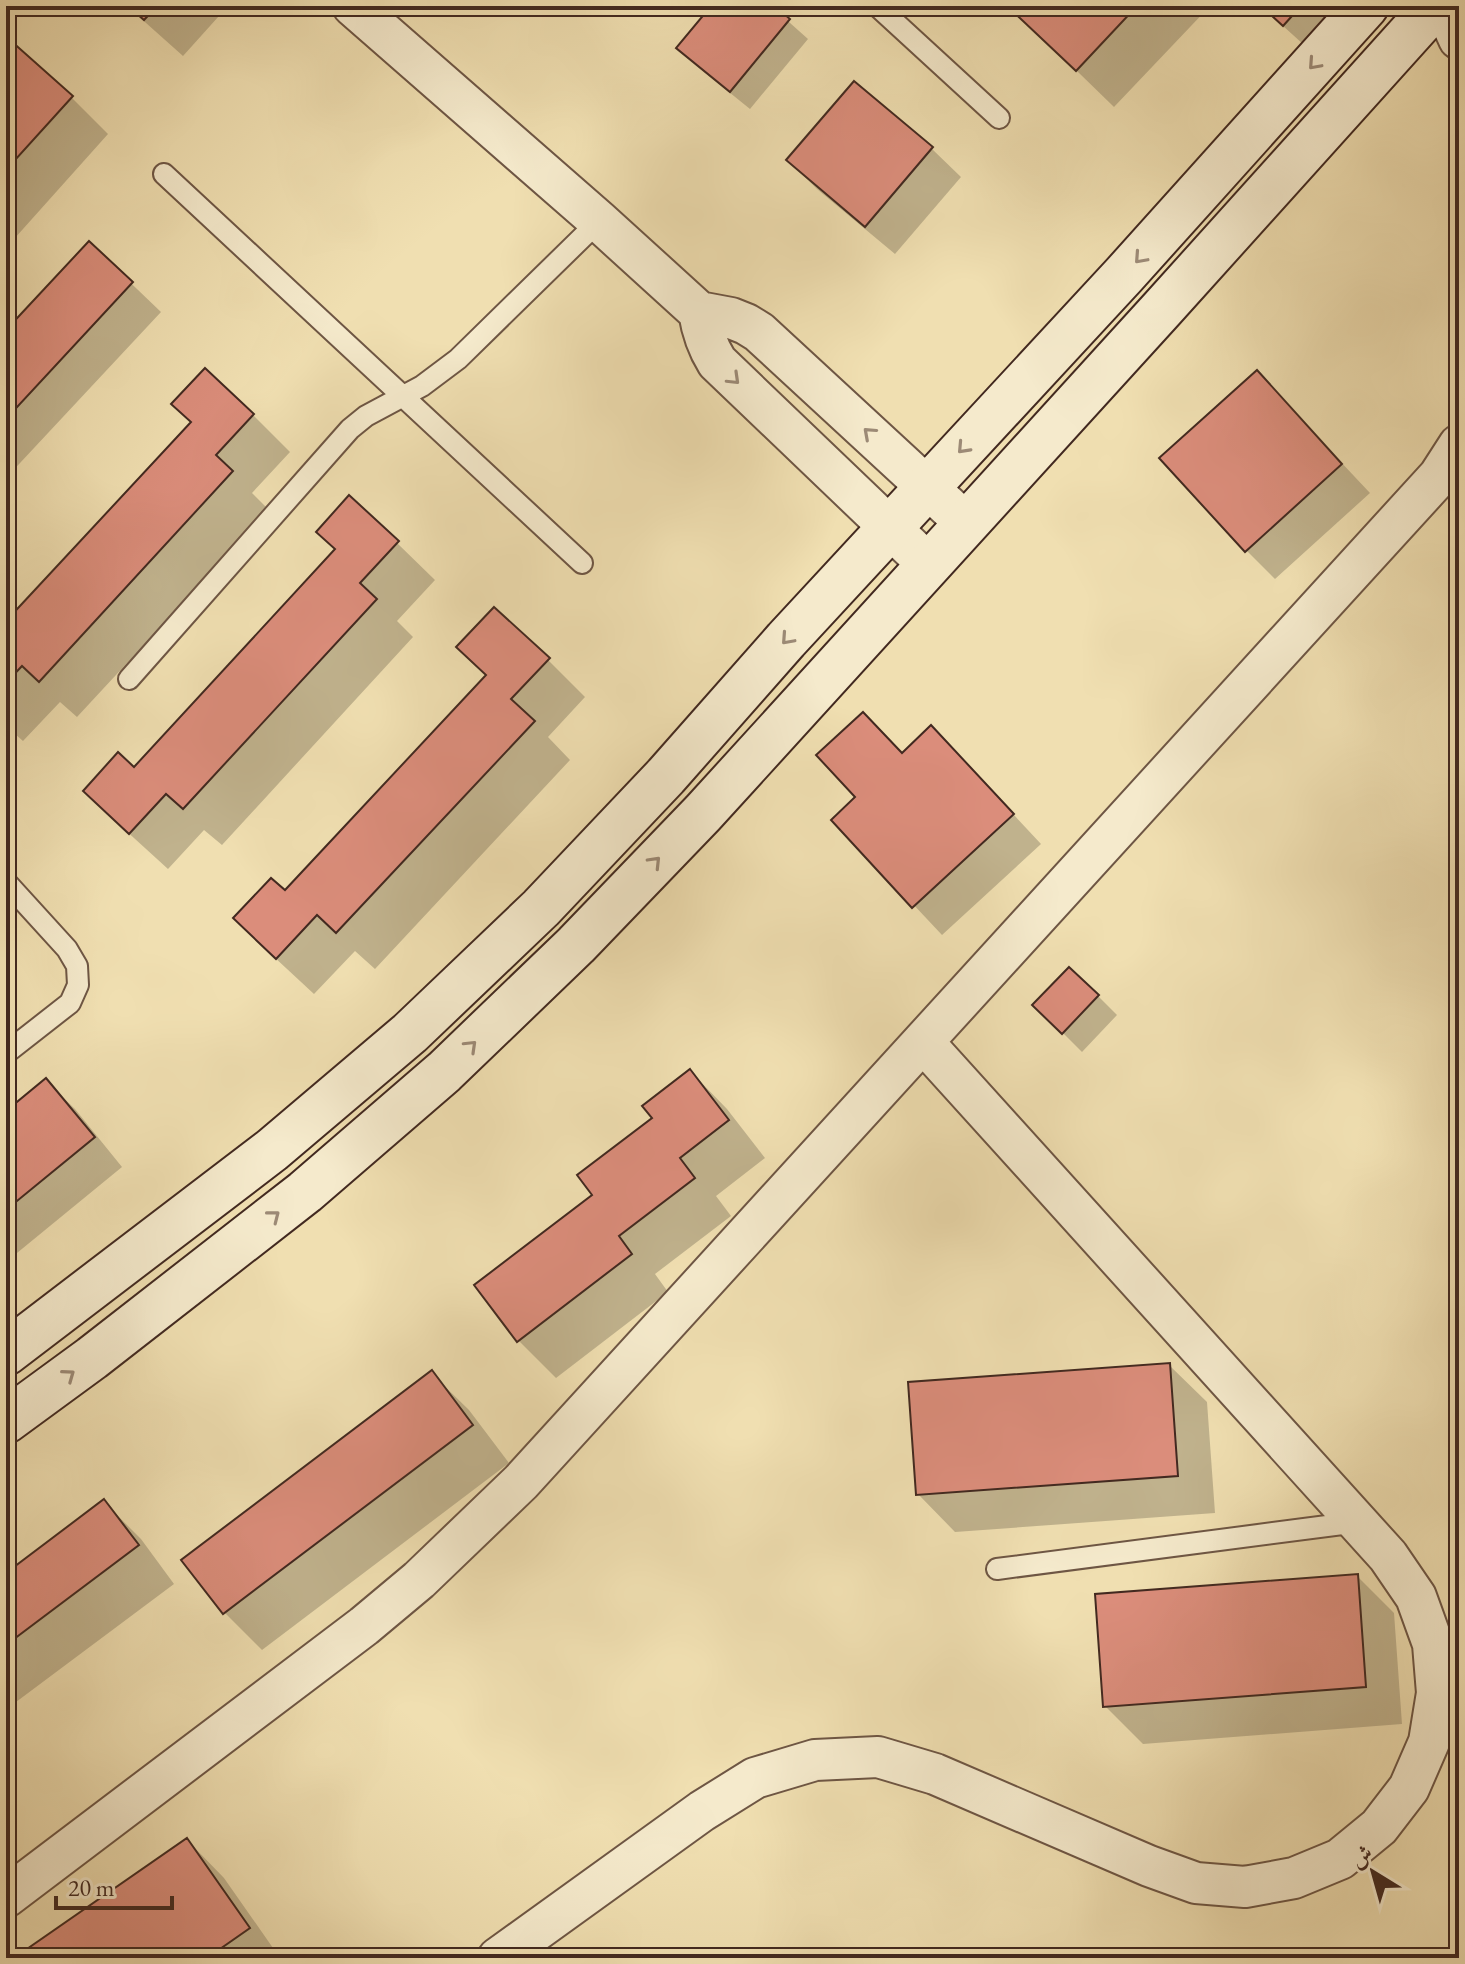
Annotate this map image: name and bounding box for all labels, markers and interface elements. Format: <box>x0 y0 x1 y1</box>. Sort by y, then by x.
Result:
one-way arrow <box>1309 55 1323 70</box>
one-way arrow <box>1136 248 1150 263</box>
one-way arrow <box>725 370 739 385</box>
one-way arrow <box>864 427 878 442</box>
one-way arrow <box>958 439 973 453</box>
one-way arrow <box>782 630 797 645</box>
one-way arrow <box>646 857 660 872</box>
one-way arrow <box>462 1041 476 1055</box>
one-way arrow <box>265 1211 280 1225</box>
one-way arrow <box>60 1370 75 1385</box>
north arrow <box>1333 1832 1413 1912</box>
text: ش <box>1344 1838 1379 1875</box>
scale bar <box>56 1860 172 1910</box>
text: 20 m <box>68 1872 115 1903</box>

